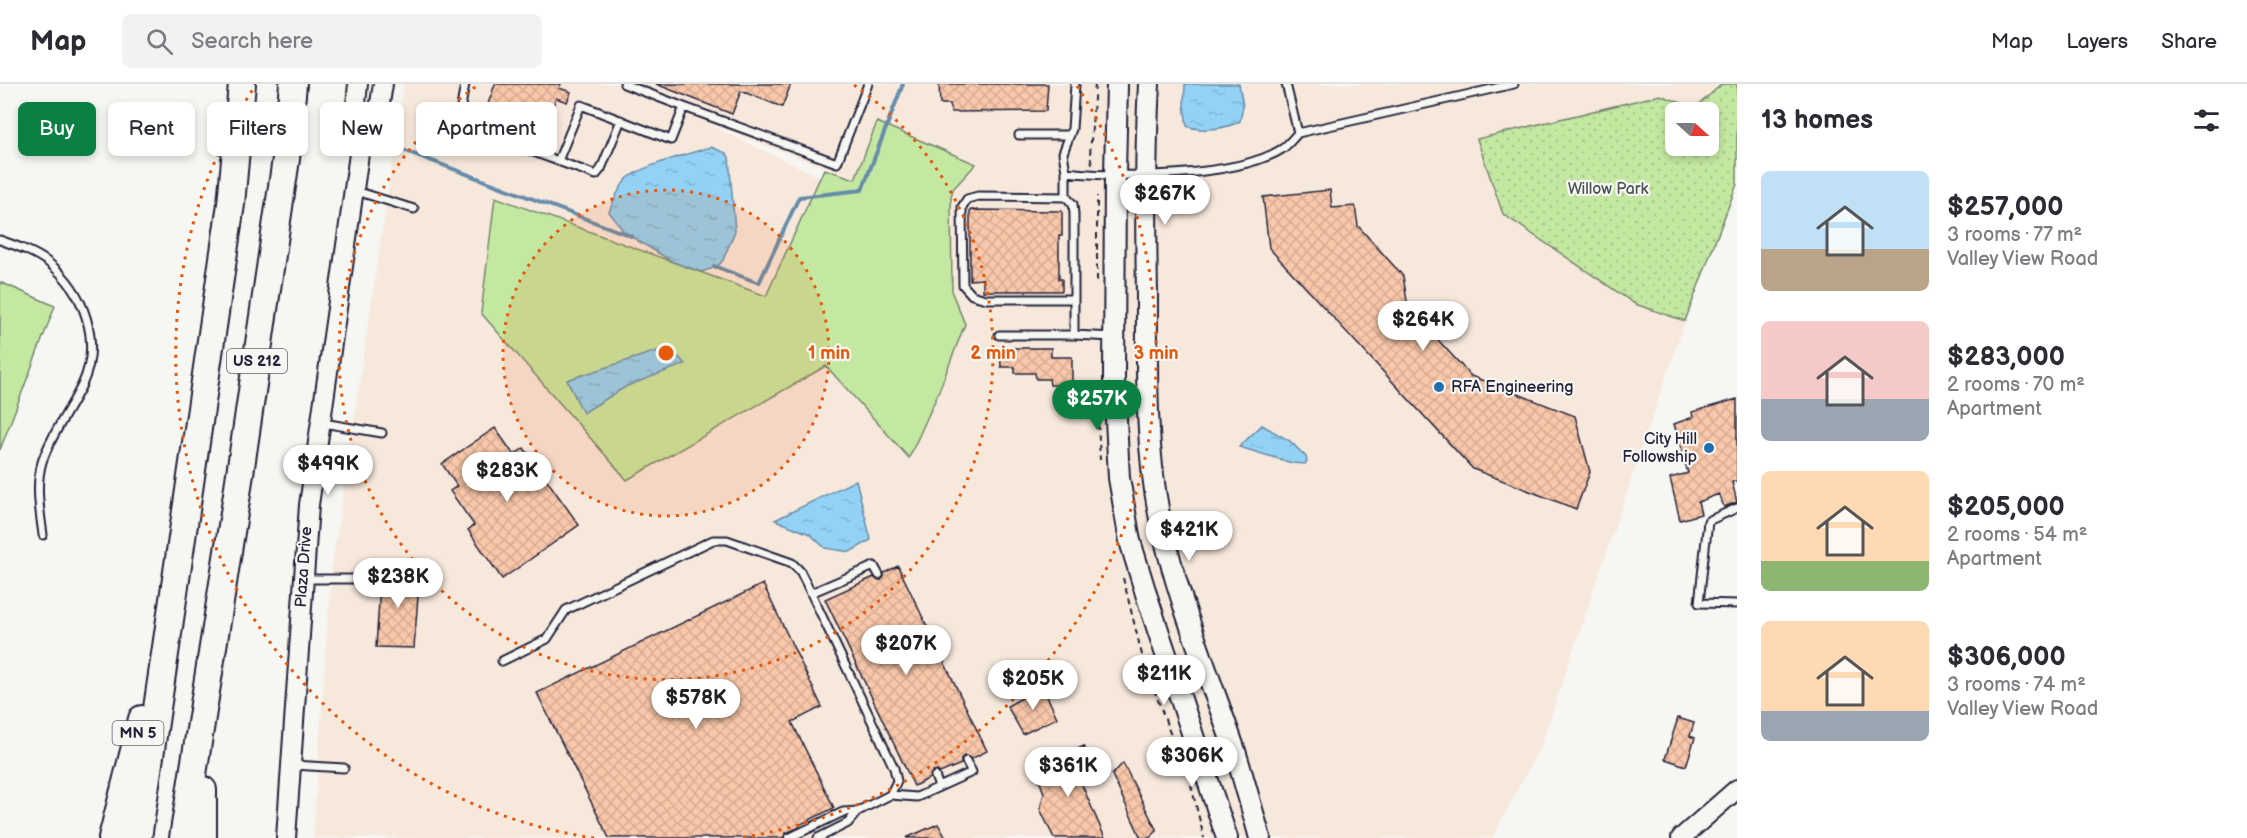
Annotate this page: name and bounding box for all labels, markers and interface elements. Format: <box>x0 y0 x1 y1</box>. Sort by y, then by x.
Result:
search box <box>122 14 542 68</box>
text: Map <box>30 25 86 58</box>
icon: search <box>143 25 176 58</box>
text: Search here <box>191 28 313 55</box>
text: Map <box>1991 29 2033 54</box>
text: Layers <box>2066 29 2128 54</box>
text: Share <box>2161 29 2217 54</box>
chip: Buy <box>18 102 96 156</box>
chip: Rent <box>108 102 195 156</box>
chip: Filters <box>207 102 308 156</box>
chip: New <box>320 102 404 156</box>
chip: Apartment <box>416 102 557 156</box>
north arrow <box>1665 102 1719 156</box>
map controls <box>1665 102 1719 156</box>
icon: filters <box>2190 104 2223 137</box>
text: 13 homes <box>1761 105 1873 136</box>
pin: $267K <box>1123 175 1207 226</box>
park label: Willow Park <box>1568 180 1649 199</box>
text: $267K <box>1134 182 1196 206</box>
text: $257,000 <box>1947 192 2063 223</box>
icon: home <box>1809 195 1881 267</box>
text: 3 rooms · 77 m² <box>1947 223 2082 247</box>
text: Valley View Road <box>1947 247 2098 271</box>
pin: $264K <box>1381 301 1465 352</box>
text: $264K <box>1392 308 1454 332</box>
text: $283,000 <box>1947 342 2065 373</box>
centre of rings <box>656 343 676 363</box>
text: 1 min <box>808 343 850 364</box>
text: 2 min <box>970 343 1016 364</box>
text: 3 min <box>1133 343 1179 364</box>
icon: home <box>1809 345 1881 417</box>
road number: US 212 <box>227 349 287 373</box>
text: 2 rooms · 70 m² <box>1947 373 2085 397</box>
place label: RFA Engineering <box>1451 378 1574 397</box>
pin: $257K <box>1055 380 1139 431</box>
marker: RFA Engineering <box>1432 380 1446 394</box>
text: $257K <box>1066 387 1128 411</box>
text: Apartment <box>1947 397 2042 421</box>
place label: City Hill Followship <box>1622 430 1697 467</box>
marker: City Hill Followship <box>1702 441 1716 455</box>
pin: $499K <box>286 445 370 496</box>
text: $499K <box>297 452 359 476</box>
pin: $283K <box>465 452 549 503</box>
text: $283K <box>476 459 538 483</box>
text: $205,000 <box>1947 492 2065 523</box>
icon: home <box>1809 495 1881 567</box>
pin: $421K <box>1147 511 1231 562</box>
text: $421K <box>1160 518 1218 542</box>
text: 2 rooms · 54 m² <box>1947 523 2087 547</box>
street label: Plaza Drive <box>292 525 316 608</box>
text: Apartment <box>1947 547 2042 571</box>
pin: $238K <box>356 558 440 609</box>
text: $238K <box>367 565 429 589</box>
pin: $207K <box>864 625 948 676</box>
text: $207K <box>875 632 937 656</box>
text: $306,000 <box>1947 642 2066 673</box>
icon: home <box>1809 645 1881 717</box>
pin: $211K <box>1122 655 1206 706</box>
pin: $205K <box>991 660 1075 711</box>
text: $211K <box>1136 662 1192 686</box>
text: $205K <box>1002 667 1064 691</box>
text: 3 rooms · 74 m² <box>1947 673 2086 697</box>
pin: $578K <box>654 679 738 730</box>
text: $578K <box>665 686 727 710</box>
text: Valley View Road <box>1947 697 2098 721</box>
road number: MN 5 <box>112 721 164 745</box>
pin: $306K <box>1150 737 1234 788</box>
text: $306K <box>1160 744 1224 768</box>
pin: $361K <box>1026 747 1110 798</box>
text: $361K <box>1039 754 1098 778</box>

